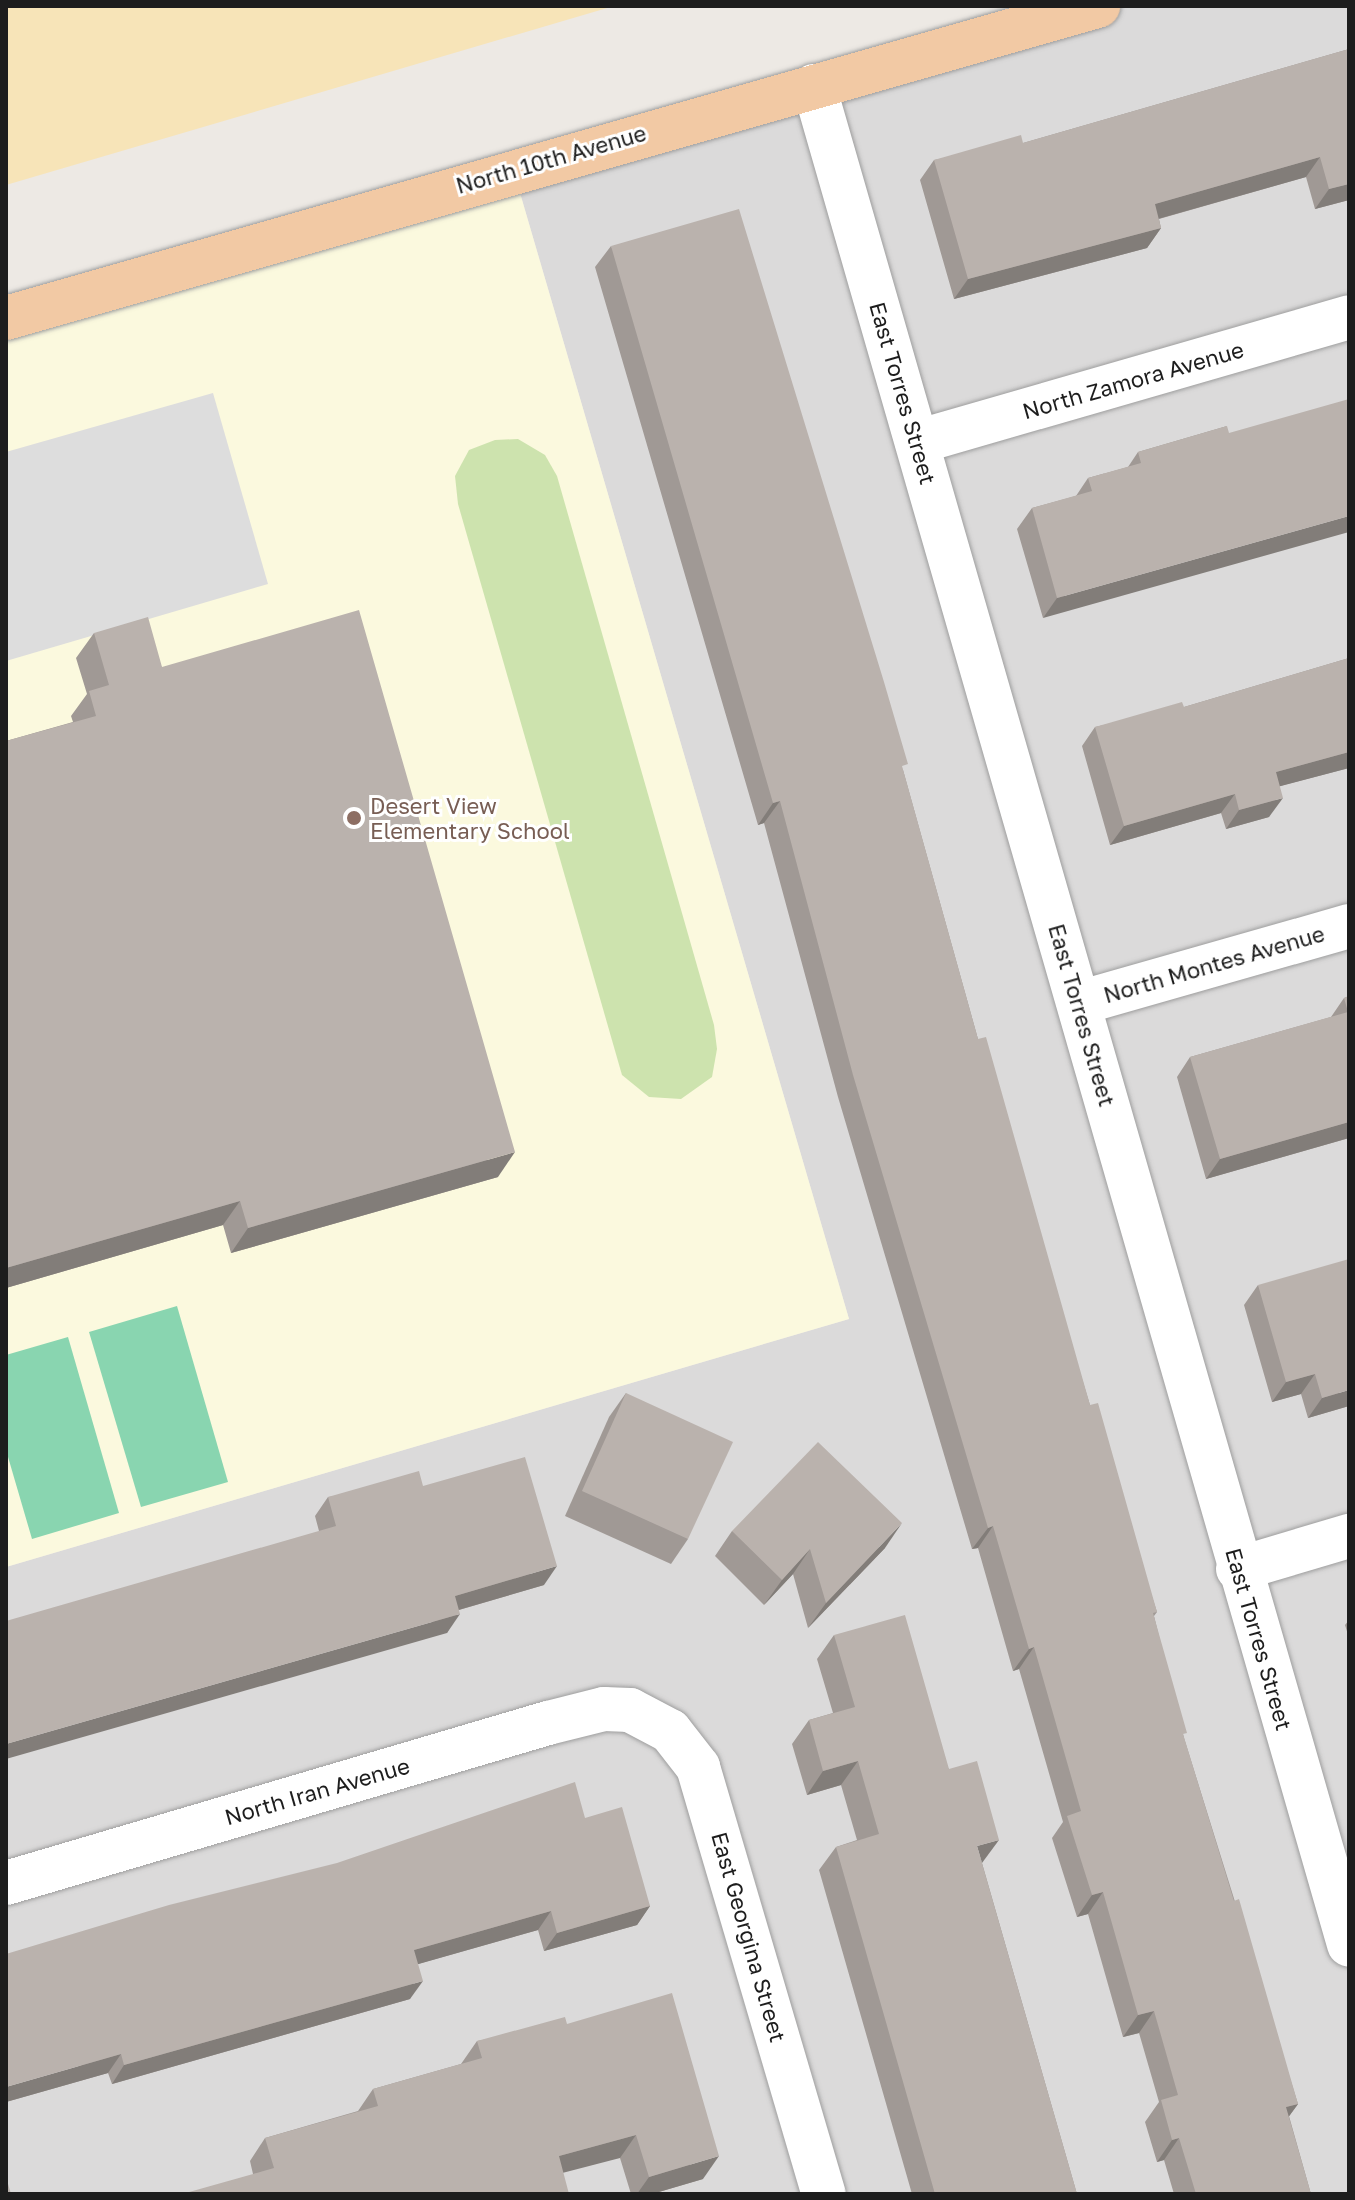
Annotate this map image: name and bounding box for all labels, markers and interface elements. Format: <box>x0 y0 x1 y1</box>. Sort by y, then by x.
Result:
street label: North 10th Avenue <box>453 119 649 199</box>
street label: East Torres Street <box>864 299 942 487</box>
street label: North Zamora Avenue <box>1019 336 1247 424</box>
place label: Desert View Elementary School <box>370 792 570 844</box>
marker: Desert View Elementary School <box>345 809 363 827</box>
street label: North Montes Avenue <box>1100 920 1328 1008</box>
street label: East Torres Street <box>1043 921 1121 1109</box>
street label: East Torres Street <box>1220 1545 1298 1733</box>
street label: North Iran Avenue <box>221 1752 413 1830</box>
street label: East Georgina Street <box>706 1829 792 2045</box>

